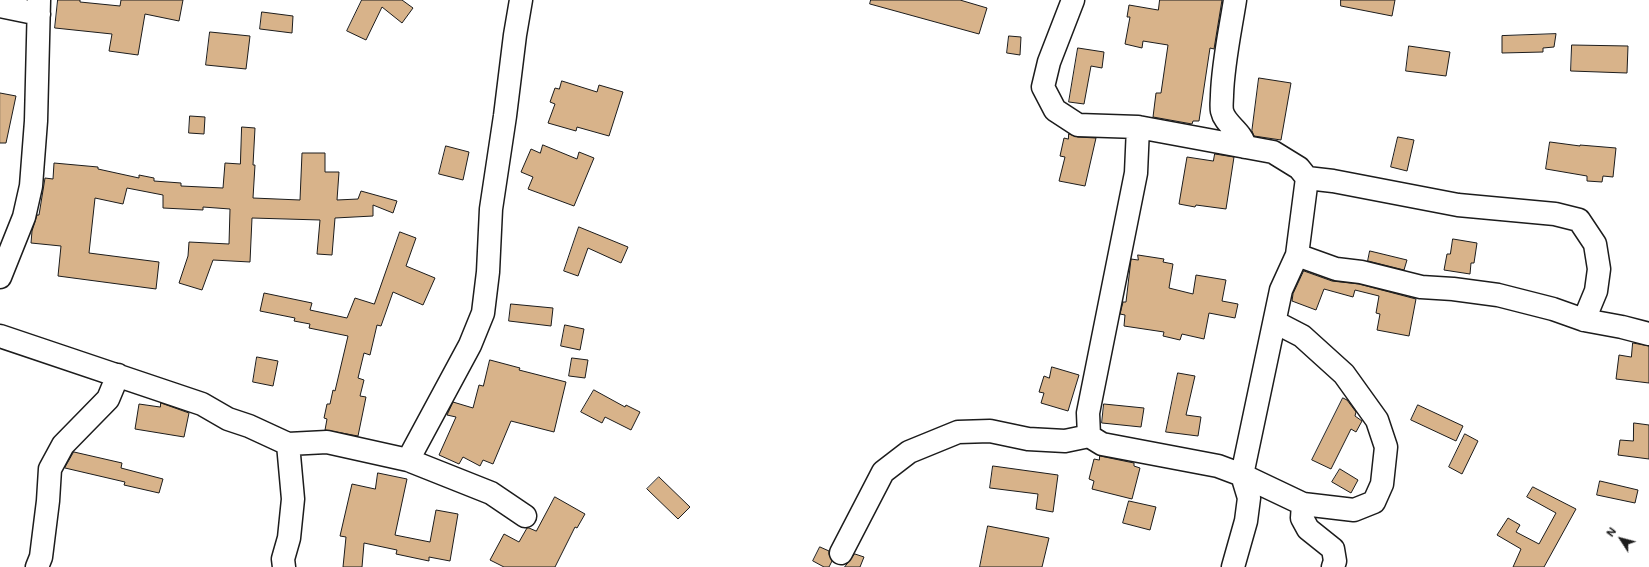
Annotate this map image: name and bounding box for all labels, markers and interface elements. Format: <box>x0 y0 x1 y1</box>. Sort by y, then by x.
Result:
north arrow <box>1601 519 1641 559</box>
text: N <box>1602 524 1619 539</box>

